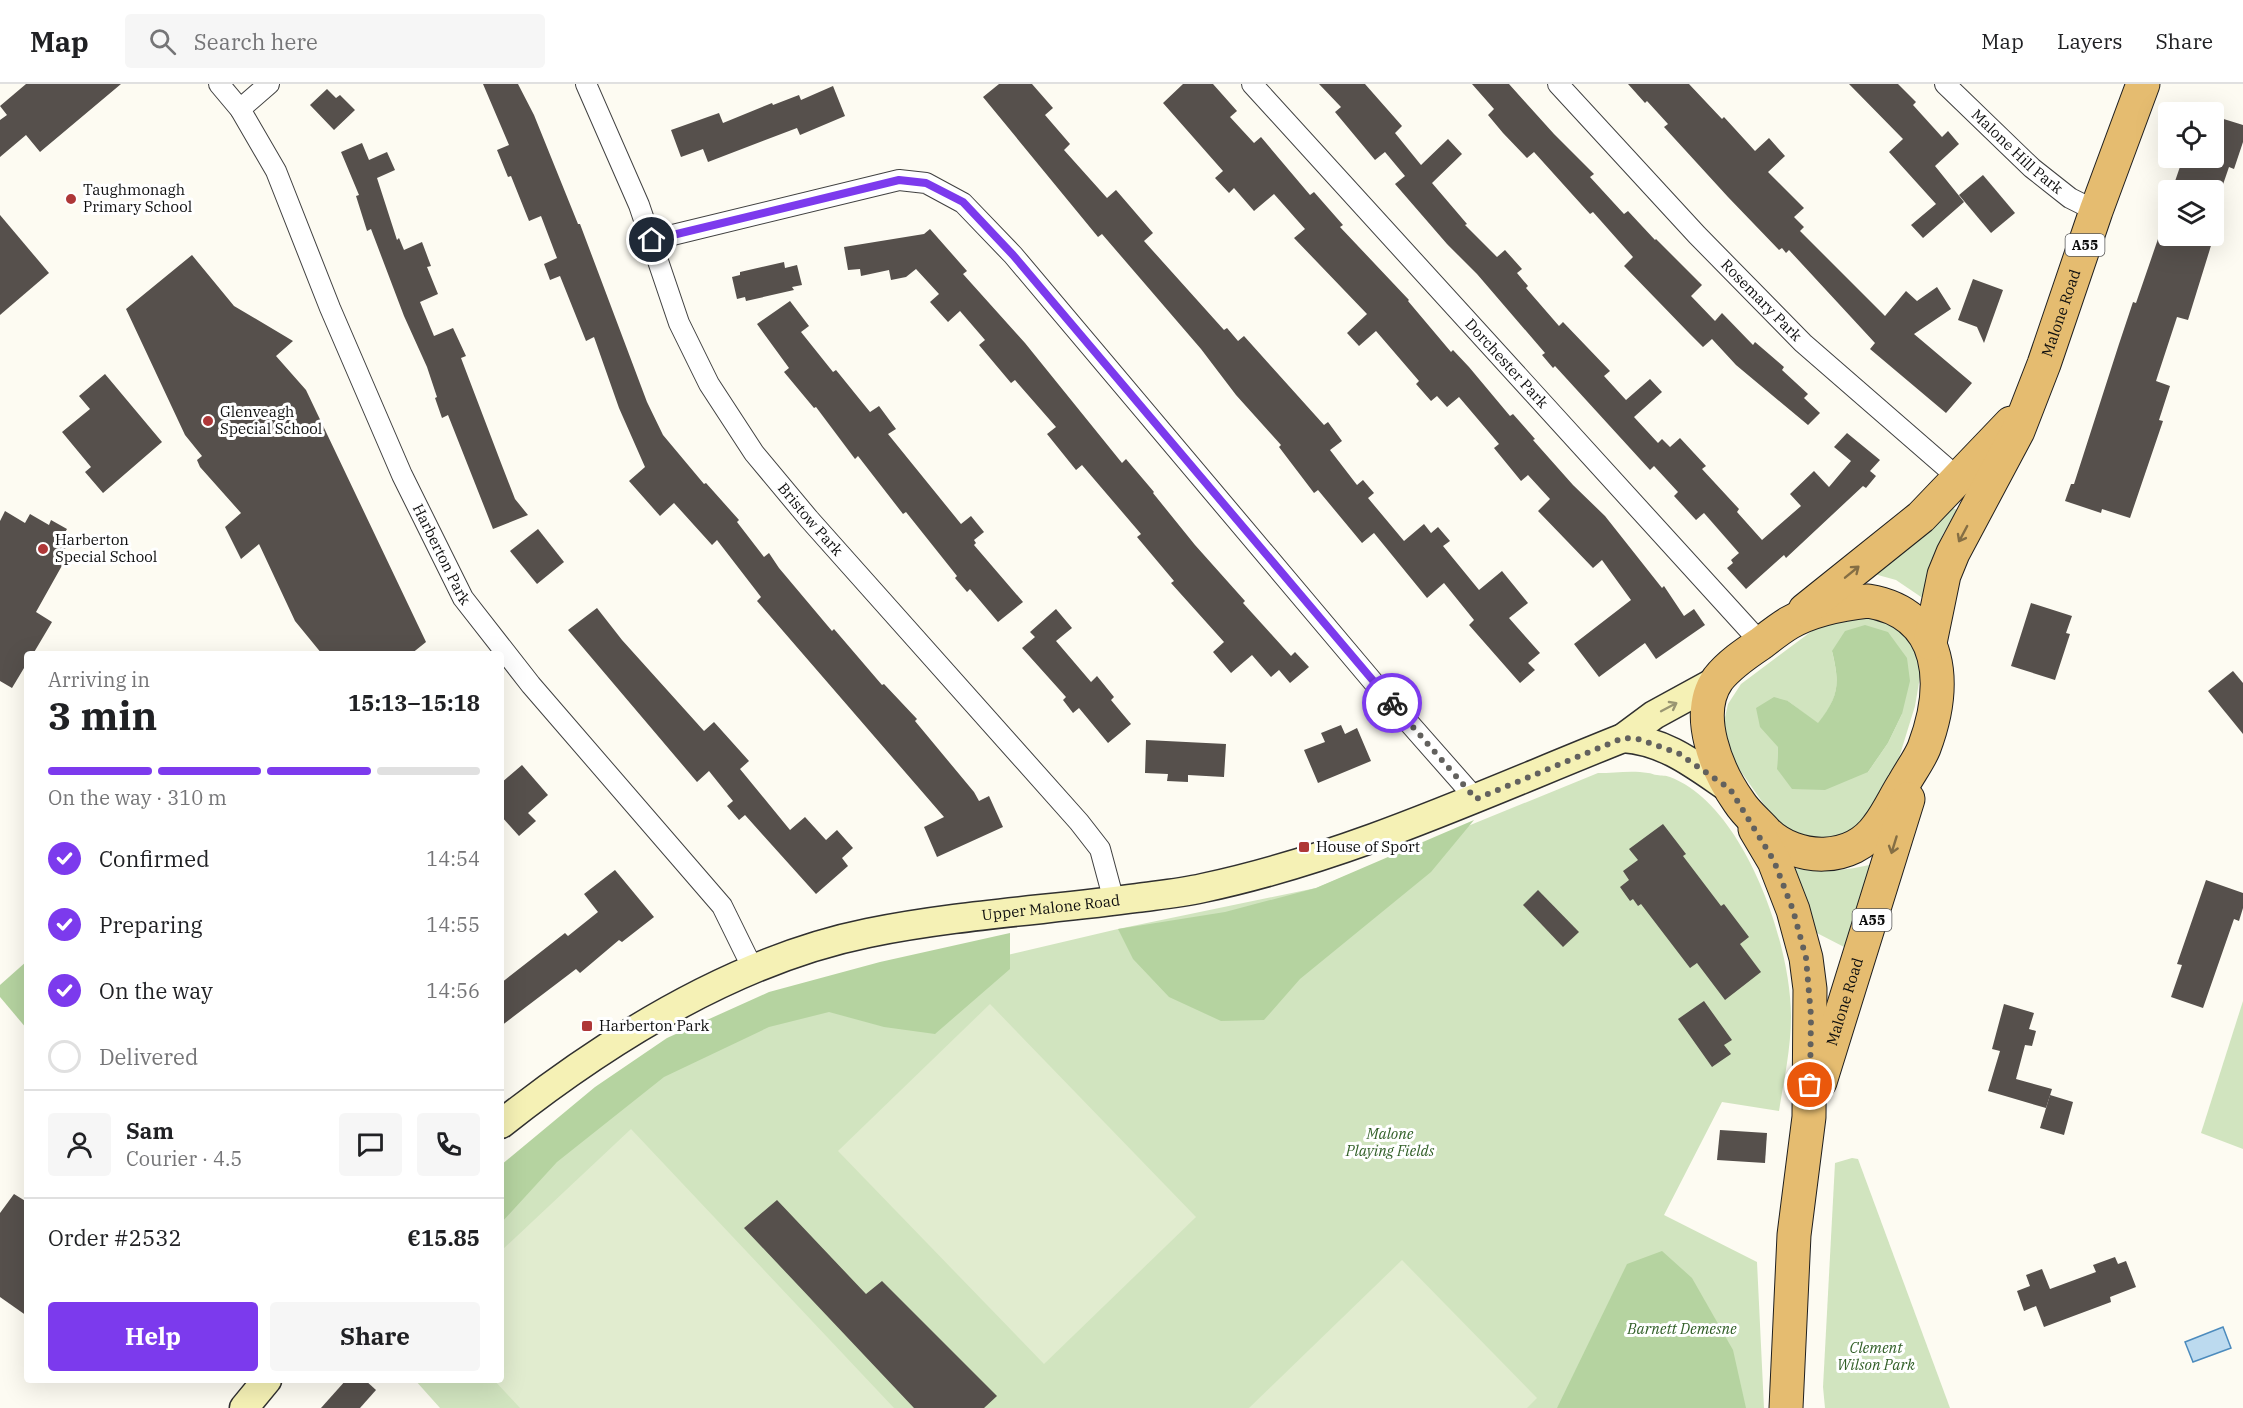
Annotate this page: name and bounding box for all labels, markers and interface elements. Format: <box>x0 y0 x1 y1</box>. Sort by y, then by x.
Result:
search box <box>125 14 545 68</box>
text: Map <box>30 23 89 60</box>
icon: search <box>146 25 179 58</box>
text: Search here <box>194 27 318 56</box>
text: Map <box>1981 27 2024 55</box>
text: Layers <box>2057 27 2123 55</box>
text: Share <box>2156 27 2213 55</box>
map controls <box>2158 102 2224 246</box>
button: locate <box>2158 102 2224 168</box>
street label: Malone Hill Park <box>1968 105 2067 198</box>
place label: Taughmonagh Primary School <box>83 180 192 216</box>
button: layers <box>2158 180 2224 246</box>
marker: Taughmonagh Primary School <box>64 192 78 206</box>
pin <box>626 214 677 265</box>
icon: home <box>635 223 668 256</box>
road number: A55 <box>2066 234 2104 256</box>
street label: Rosemary Park <box>1717 255 1806 345</box>
street label: Malone Road <box>2037 267 2084 359</box>
street label: Dorchester Park <box>1461 314 1553 412</box>
place label: Glenveagh Special School <box>220 402 322 438</box>
marker: Glenveagh Special School <box>201 414 215 428</box>
street label: Bristow Park <box>774 479 847 560</box>
street label: Harberton Park <box>409 500 475 609</box>
one-way arrow <box>1957 525 1969 542</box>
place label: Harberton Special School <box>55 530 157 566</box>
marker: Harberton Special School <box>36 542 50 556</box>
one-way arrow <box>1844 566 1860 579</box>
text: Arriving in <box>48 666 150 693</box>
courier <box>1362 673 1422 733</box>
icon: bike <box>1376 687 1409 720</box>
text: 15:13–15:18 <box>348 688 480 717</box>
text: 3 min <box>48 690 157 741</box>
one-way arrow <box>1660 701 1677 713</box>
text: On the way · 310 m <box>48 784 227 811</box>
one-way arrow <box>1888 835 1899 854</box>
place label: House of Sport <box>1316 837 1420 856</box>
marker: House of Sport <box>1297 840 1311 854</box>
icon: check <box>48 842 81 875</box>
text: Confirmed <box>99 844 210 873</box>
text: 14:54 <box>426 845 480 872</box>
street label: Upper Malone Road <box>981 890 1121 925</box>
icon: check <box>48 908 81 941</box>
road number: A55 <box>1852 909 1892 931</box>
text: Preparing <box>99 910 203 939</box>
text: 14:55 <box>426 911 480 938</box>
street label: Malone Road <box>1822 955 1867 1048</box>
icon: check <box>48 974 81 1007</box>
text: On the way <box>99 976 213 1005</box>
text: 14:56 <box>426 977 480 1004</box>
place label: Harberton Park <box>599 1016 709 1035</box>
marker: Harberton Park <box>580 1019 594 1033</box>
text: Delivered <box>99 1042 198 1071</box>
pin <box>1784 1059 1835 1110</box>
icon: bag <box>1793 1068 1826 1101</box>
button: person <box>48 1113 111 1176</box>
button: chat <box>339 1113 402 1176</box>
button: phone <box>417 1113 480 1176</box>
text: Sam <box>126 1116 174 1145</box>
park label: Malone Playing Fields <box>1345 1124 1435 1160</box>
text: Courier · 4.5 <box>126 1145 242 1172</box>
text: Order #2532 <box>48 1223 182 1252</box>
text: €15.85 <box>407 1223 480 1252</box>
button: Help <box>48 1302 258 1371</box>
button: Share <box>270 1302 480 1371</box>
park label: Barnett Demesne <box>1626 1319 1737 1338</box>
park label: Clement Wilson Park <box>1837 1338 1915 1374</box>

